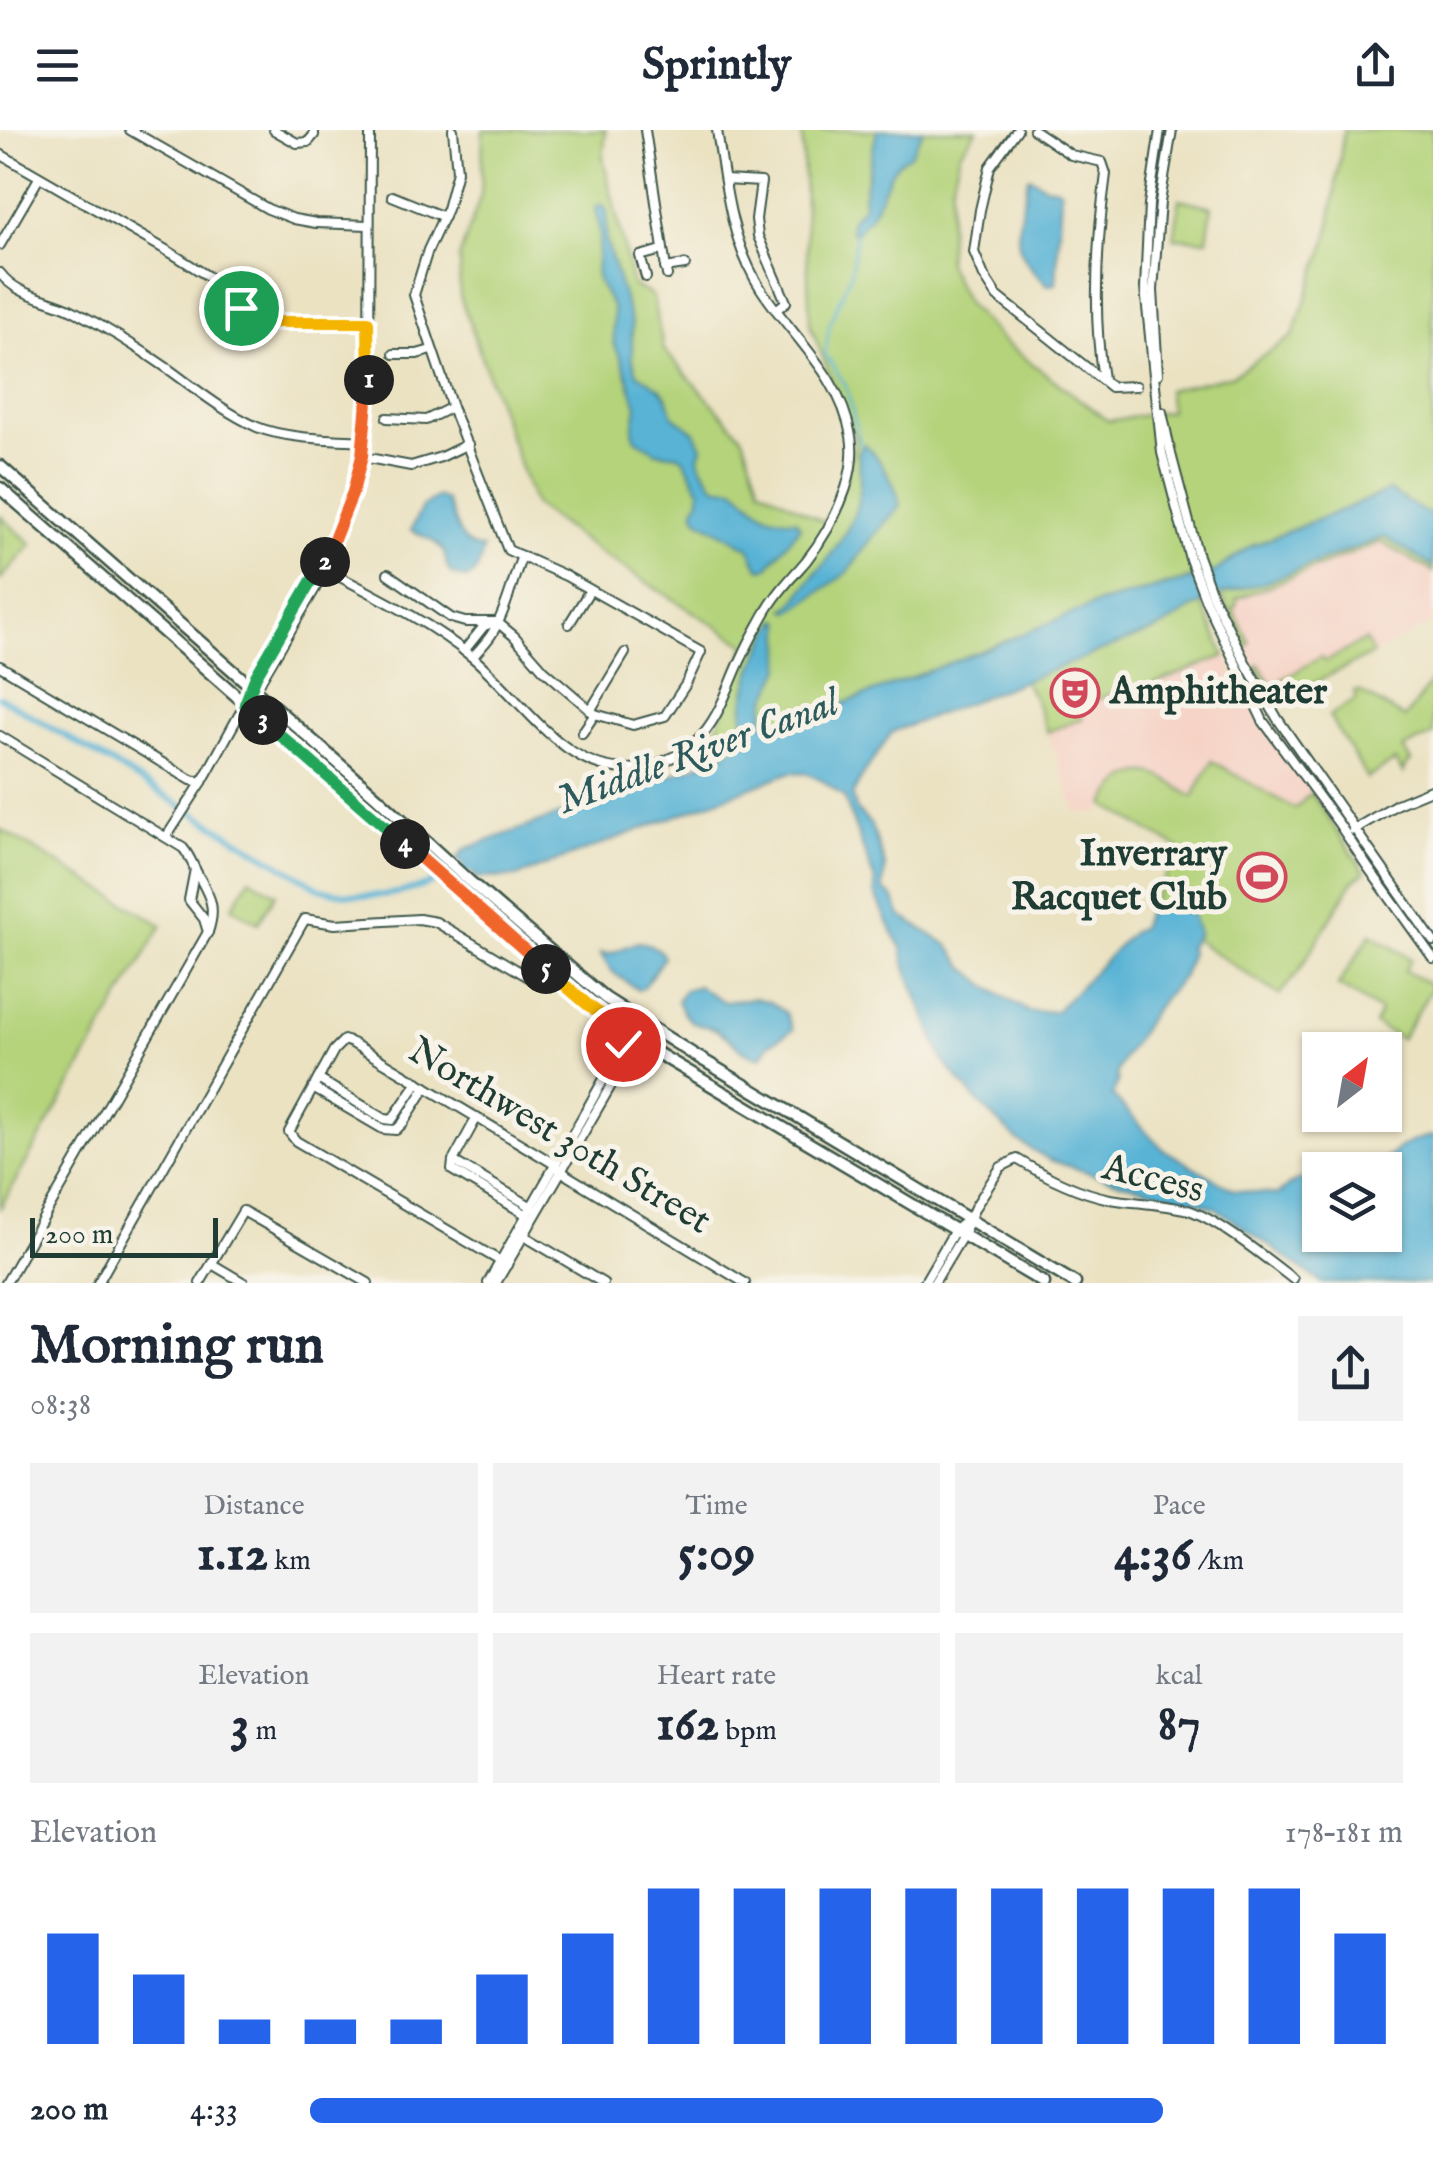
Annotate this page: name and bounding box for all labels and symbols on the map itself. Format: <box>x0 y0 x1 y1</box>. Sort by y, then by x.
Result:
pin <box>199 266 284 351</box>
pin: 1 <box>344 355 394 405</box>
pin: 2 <box>300 537 350 587</box>
theatre icon: Amphitheater <box>1049 667 1101 719</box>
place label: Amphitheater <box>1108 669 1328 717</box>
water label: Middle River Canal <box>550 677 849 828</box>
pin: 3 <box>238 695 288 745</box>
pin: 4 <box>380 819 430 869</box>
place label: Inverrary Racquet Club <box>1011 831 1228 923</box>
sports icon: Inverrary Racquet Club <box>1236 851 1288 903</box>
pin: 5 <box>521 944 571 994</box>
pin <box>581 1002 666 1087</box>
street label: Northwest 30th Street <box>399 1028 719 1246</box>
north arrow <box>1302 1032 1402 1132</box>
street label: Access <box>1097 1144 1209 1216</box>
scale bar <box>30 1213 218 1258</box>

